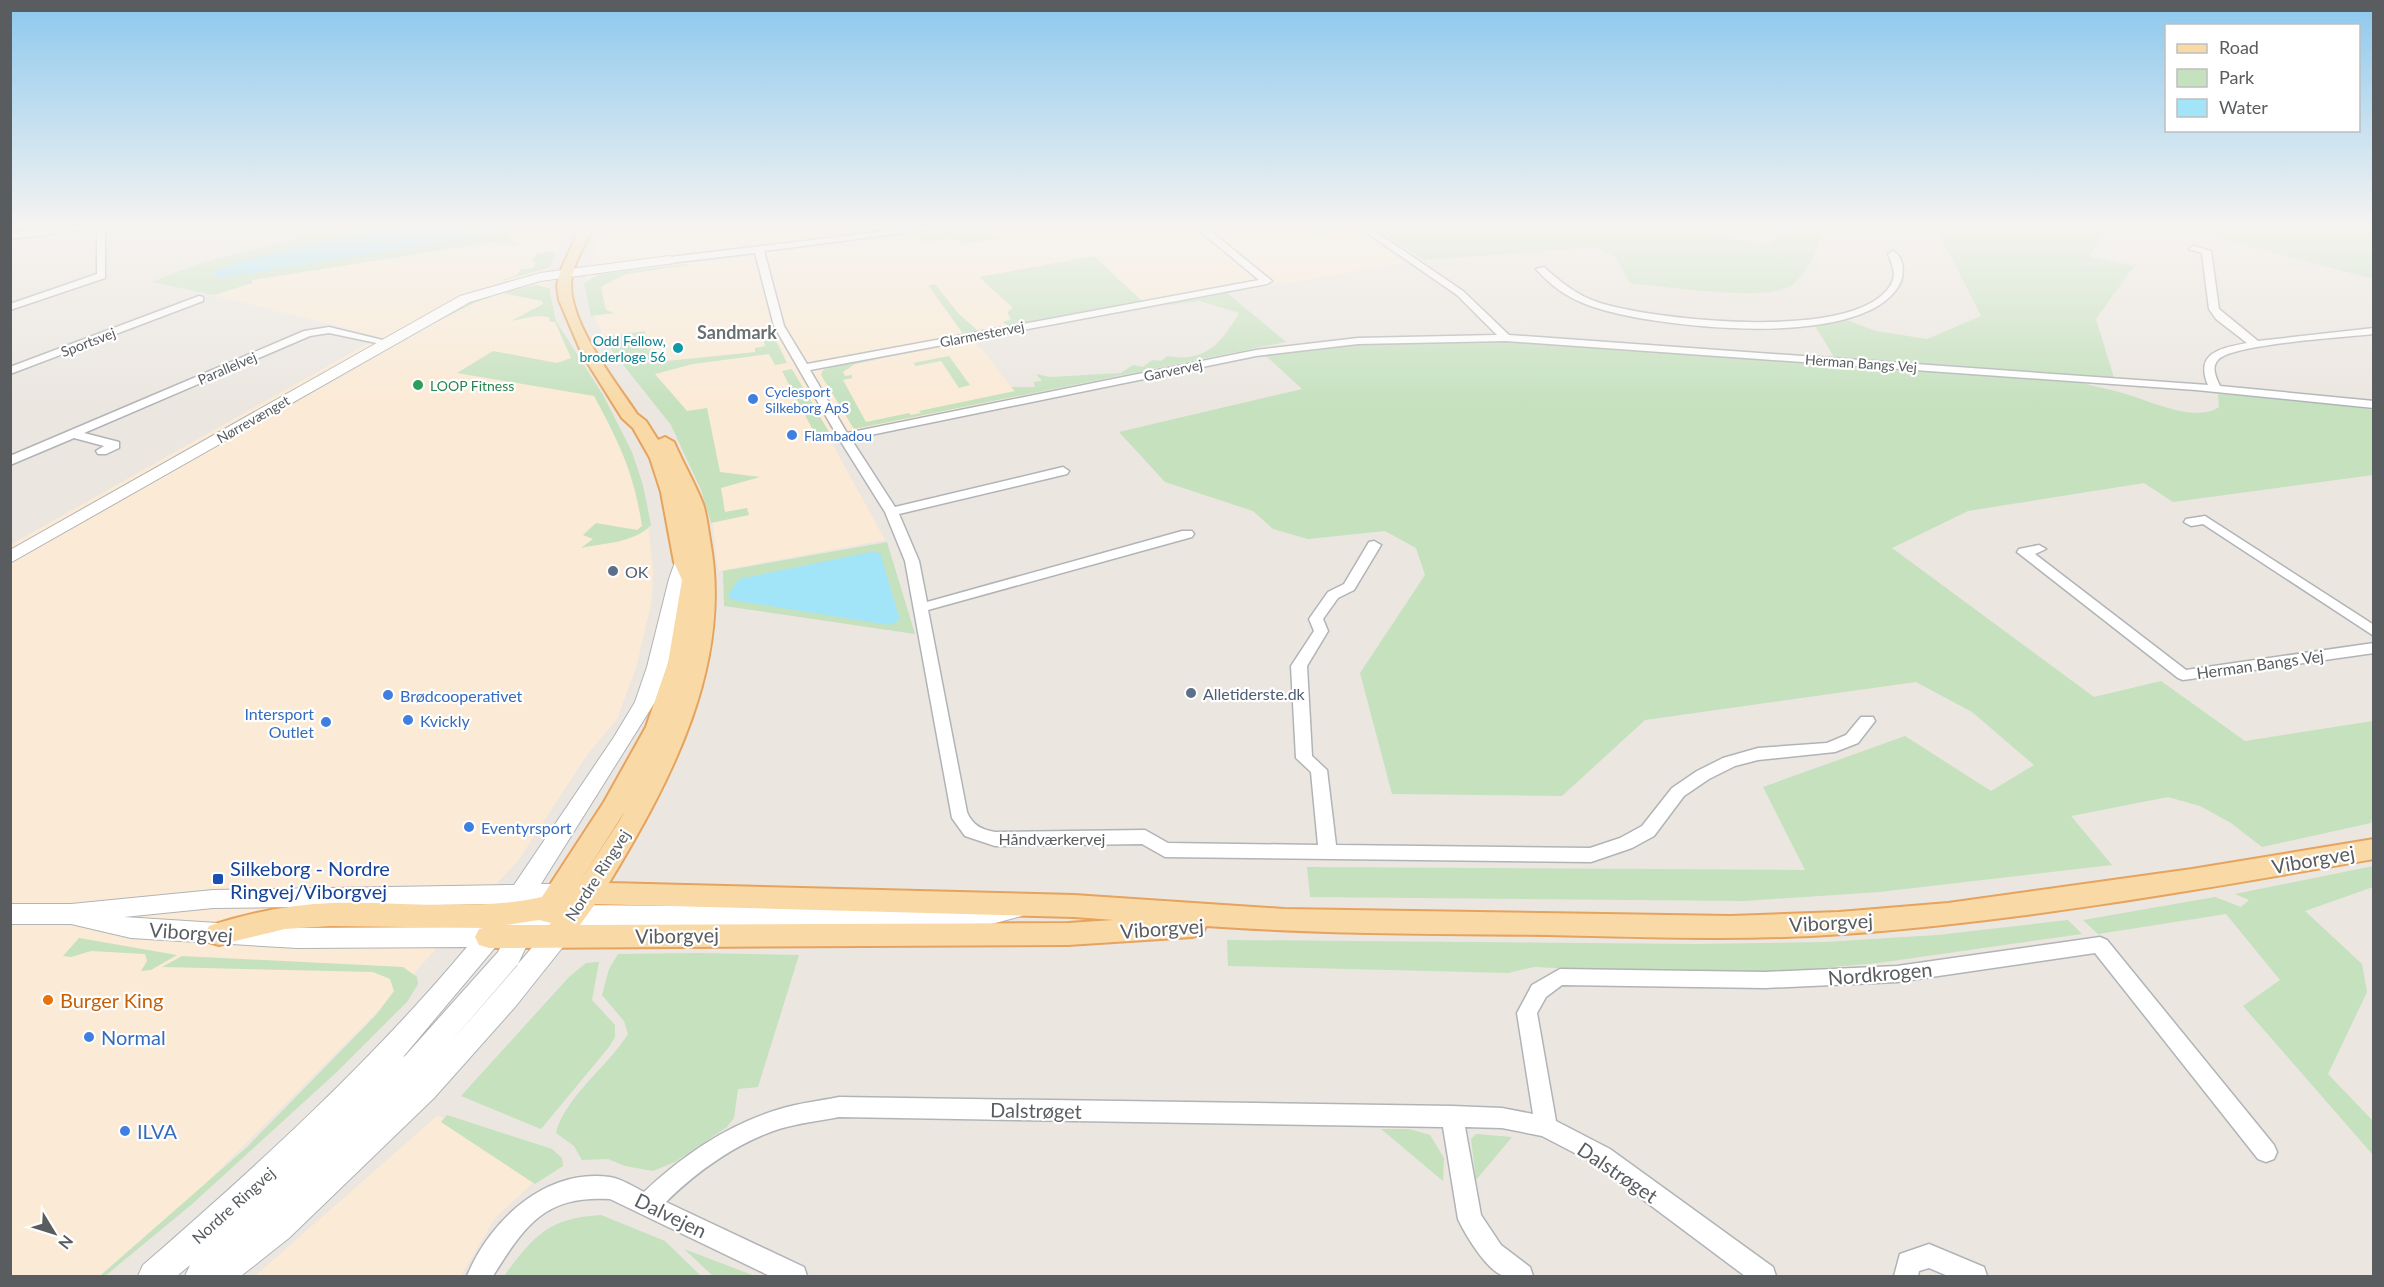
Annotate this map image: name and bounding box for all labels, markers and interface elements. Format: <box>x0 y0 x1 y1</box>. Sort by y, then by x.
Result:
legend <box>2165 24 2360 132</box>
text: Road <box>2219 36 2259 58</box>
text: Park <box>2219 66 2255 88</box>
text: Water <box>2219 96 2268 118</box>
street label: Glarmestervej <box>938 317 1026 351</box>
district label: Sandmark <box>697 321 777 343</box>
street label: Sportsvej <box>58 324 118 360</box>
place label: Odd Fellow, broderloge 56 <box>579 332 666 365</box>
marker: Odd Fellow, broderloge 56 <box>671 341 685 355</box>
street label: Parallelvej <box>195 348 259 388</box>
street label: Herman Bangs Vej <box>1804 351 1918 375</box>
street label: Garvervej <box>1142 355 1204 385</box>
place label: LOOP Fitness <box>430 377 514 394</box>
marker: LOOP Fitness <box>411 378 425 392</box>
place label: Cyclesport Silkeborg ApS <box>765 383 849 416</box>
street label: Nørrevænget <box>214 391 292 447</box>
marker: Cyclesport Silkeborg ApS <box>746 392 760 406</box>
place label: Flambadou <box>804 427 872 444</box>
marker: Flambadou <box>785 428 799 442</box>
place label: OK <box>625 562 649 581</box>
marker: OK <box>606 564 620 578</box>
street label: Herman Bangs Vej <box>2195 646 2325 682</box>
place label: Alletiderste.dk <box>1203 684 1306 703</box>
place label: Brødcooperativet <box>400 686 523 705</box>
marker: Alletiderste.dk <box>1184 686 1198 700</box>
marker: Brødcooperativet <box>381 688 395 702</box>
place label: Intersport Outlet <box>244 704 314 741</box>
place label: Kvickly <box>420 711 470 730</box>
marker: Kvickly <box>401 713 415 727</box>
marker: Intersport Outlet <box>319 715 333 729</box>
place label: Eventyrsport <box>481 818 572 837</box>
marker: Eventyrsport <box>462 820 476 834</box>
street label: Nordre Ringvej <box>560 826 634 924</box>
street label: Håndværkervej <box>999 829 1105 848</box>
street label: Viborgvej <box>2270 840 2356 878</box>
place label: Silkeborg - Nordre Ringvej/Viborgvej <box>230 856 390 903</box>
marker: Silkeborg - Nordre Ringvej/Viborgvej <box>211 872 225 886</box>
street label: Viborgvej <box>1789 908 1873 936</box>
street label: Viborgvej <box>1119 913 1205 943</box>
street label: Viborgvej <box>148 917 234 947</box>
street label: Viborgvej <box>635 922 719 948</box>
street label: Nordkrogen <box>1827 956 1933 990</box>
place label: Burger King <box>60 988 163 1012</box>
marker: Burger King <box>41 993 55 1007</box>
place label: Normal <box>101 1025 166 1049</box>
marker: Normal <box>82 1030 96 1044</box>
street label: Dalstrøget <box>990 1097 1082 1123</box>
place label: ILVA <box>137 1119 178 1143</box>
marker: ILVA <box>118 1124 132 1138</box>
street label: Dalstrøget <box>1573 1136 1663 1208</box>
street label: Nordre Ringvej <box>188 1163 278 1247</box>
street label: Dalvejen <box>631 1187 711 1243</box>
north arrow <box>24 1203 84 1263</box>
text: N <box>55 1232 77 1253</box>

